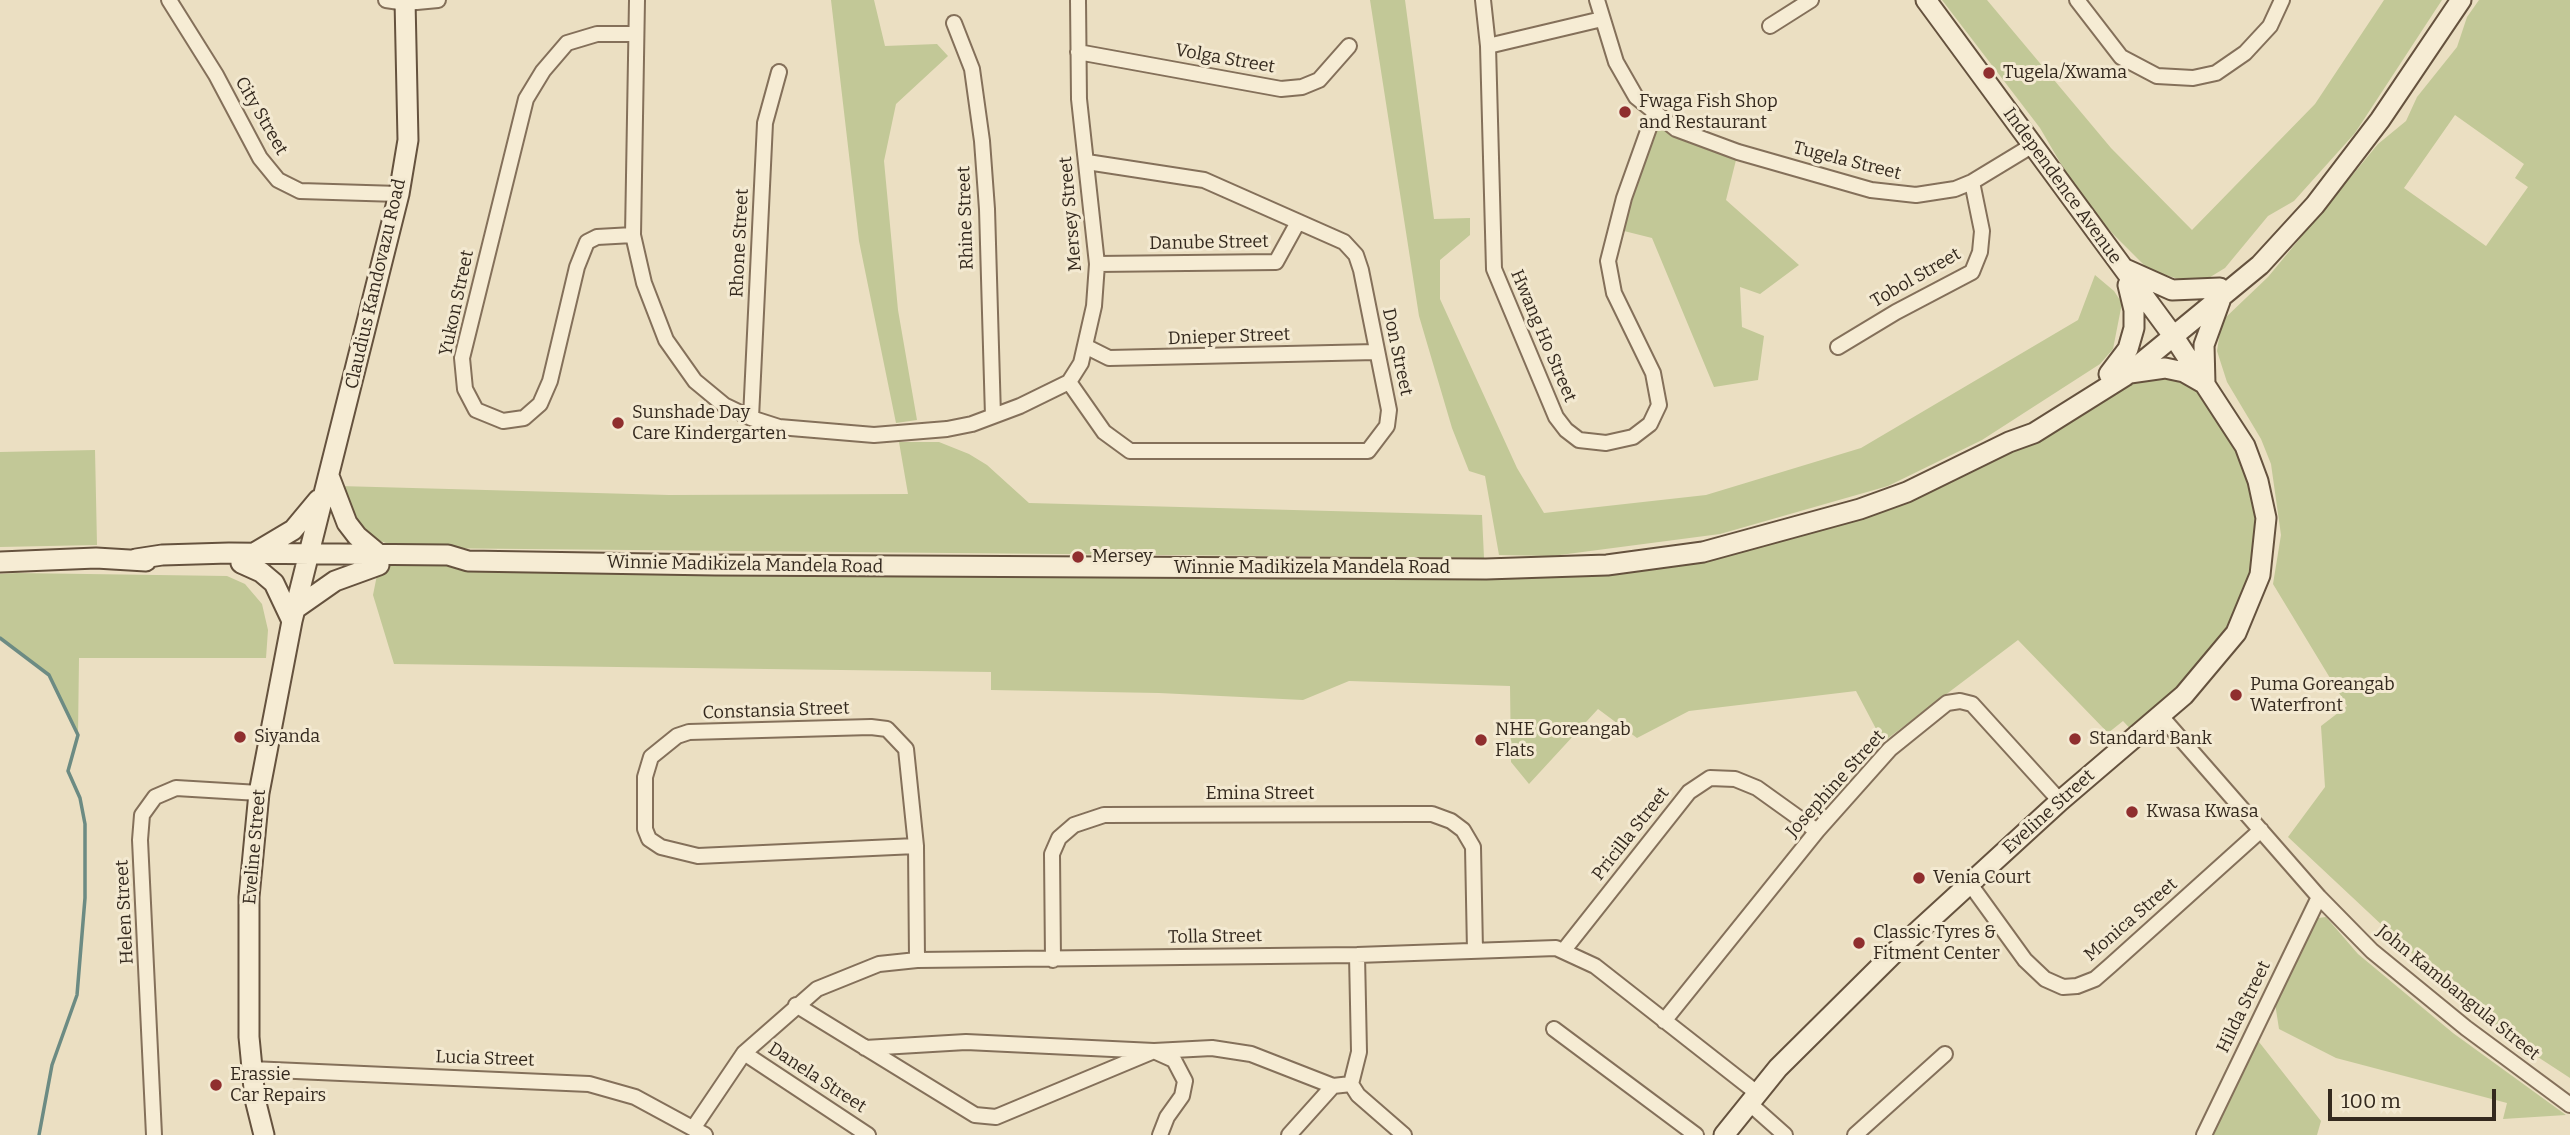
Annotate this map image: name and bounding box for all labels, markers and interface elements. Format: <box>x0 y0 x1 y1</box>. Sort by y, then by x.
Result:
street label: Volga Street <box>1173 40 1277 78</box>
place label: Tugela/Xwama <box>2003 62 2127 84</box>
marker: Tugela/Xwama <box>1981 65 1997 81</box>
street label: City Street <box>230 73 292 159</box>
place label: Fwaga Fish Shop and Restaurant <box>1639 91 1778 134</box>
marker: Fwaga Fish Shop and Restaurant <box>1617 104 1633 120</box>
street label: Independence Avenue <box>1998 104 2126 268</box>
street label: Tugela Street <box>1791 137 1903 185</box>
street label: Mersey Street <box>1055 156 1087 272</box>
street label: Rhine Street <box>953 166 979 270</box>
street label: Claudius Kandovazu Road <box>341 177 411 391</box>
street label: Rhone Street <box>726 188 754 298</box>
street label: Danube Street <box>1149 231 1269 255</box>
street label: Tobol Street <box>1867 244 1965 312</box>
street label: Yukon Street <box>435 248 479 358</box>
street label: Hwang Ho Street <box>1505 267 1581 405</box>
street label: Don Street <box>1377 306 1417 398</box>
street label: Dnieper Street <box>1168 324 1290 350</box>
place label: Sunshade Day Care Kindergarten <box>632 402 787 444</box>
marker: Sunshade Day Care Kindergarten <box>610 415 626 431</box>
place label: Mersey <box>1092 546 1153 568</box>
marker: Mersey <box>1070 549 1086 565</box>
street label: Winnie Madikizela Mandela Road <box>607 552 883 578</box>
street label: Winnie Madikizela Mandela Road <box>1174 557 1450 579</box>
place label: Puma Goreangab Waterfront <box>2250 674 2395 716</box>
marker: Puma Goreangab Waterfront <box>2228 687 2244 703</box>
street label: Constansia Street <box>702 698 850 724</box>
place label: NHE Goreangab Flats <box>1495 719 1631 762</box>
place label: Siyanda <box>254 726 320 748</box>
street label: Josephine Street <box>1782 726 1890 842</box>
place label: Standard Bank <box>2089 728 2212 750</box>
marker: Siyanda <box>232 729 248 745</box>
marker: Standard Bank <box>2067 731 2083 747</box>
marker: NHE Goreangab Flats <box>1473 732 1489 748</box>
street label: Eveline Street <box>1999 765 2099 859</box>
street label: Emina Street <box>1205 783 1315 805</box>
street label: Pricilla Street <box>1588 783 1674 885</box>
street label: Eveline Street <box>239 788 271 906</box>
place label: Kwasa Kwasa <box>2146 801 2259 823</box>
marker: Kwasa Kwasa <box>2124 804 2140 820</box>
street label: Helen Street <box>111 859 139 965</box>
place label: Venia Court <box>1933 867 2031 889</box>
marker: Venia Court <box>1911 870 1927 886</box>
street label: Monica Street <box>2080 874 2182 966</box>
street label: John Kambangula Street <box>2372 921 2544 1065</box>
place label: Classic Tyres & Fitment Center <box>1873 922 2000 964</box>
street label: Tolla Street <box>1168 925 1262 949</box>
marker: Classic Tyres & Fitment Center <box>1851 935 1867 951</box>
street label: Hilda Street <box>2212 958 2276 1056</box>
street label: Danela Street <box>764 1038 870 1118</box>
street label: Lucia Street <box>435 1046 535 1072</box>
place label: Erassie Car Repairs <box>230 1064 326 1106</box>
scale bar <box>2332 1076 2500 1120</box>
marker: Erassie Car Repairs <box>208 1077 224 1093</box>
text: 100 m <box>2341 1088 2401 1114</box>

